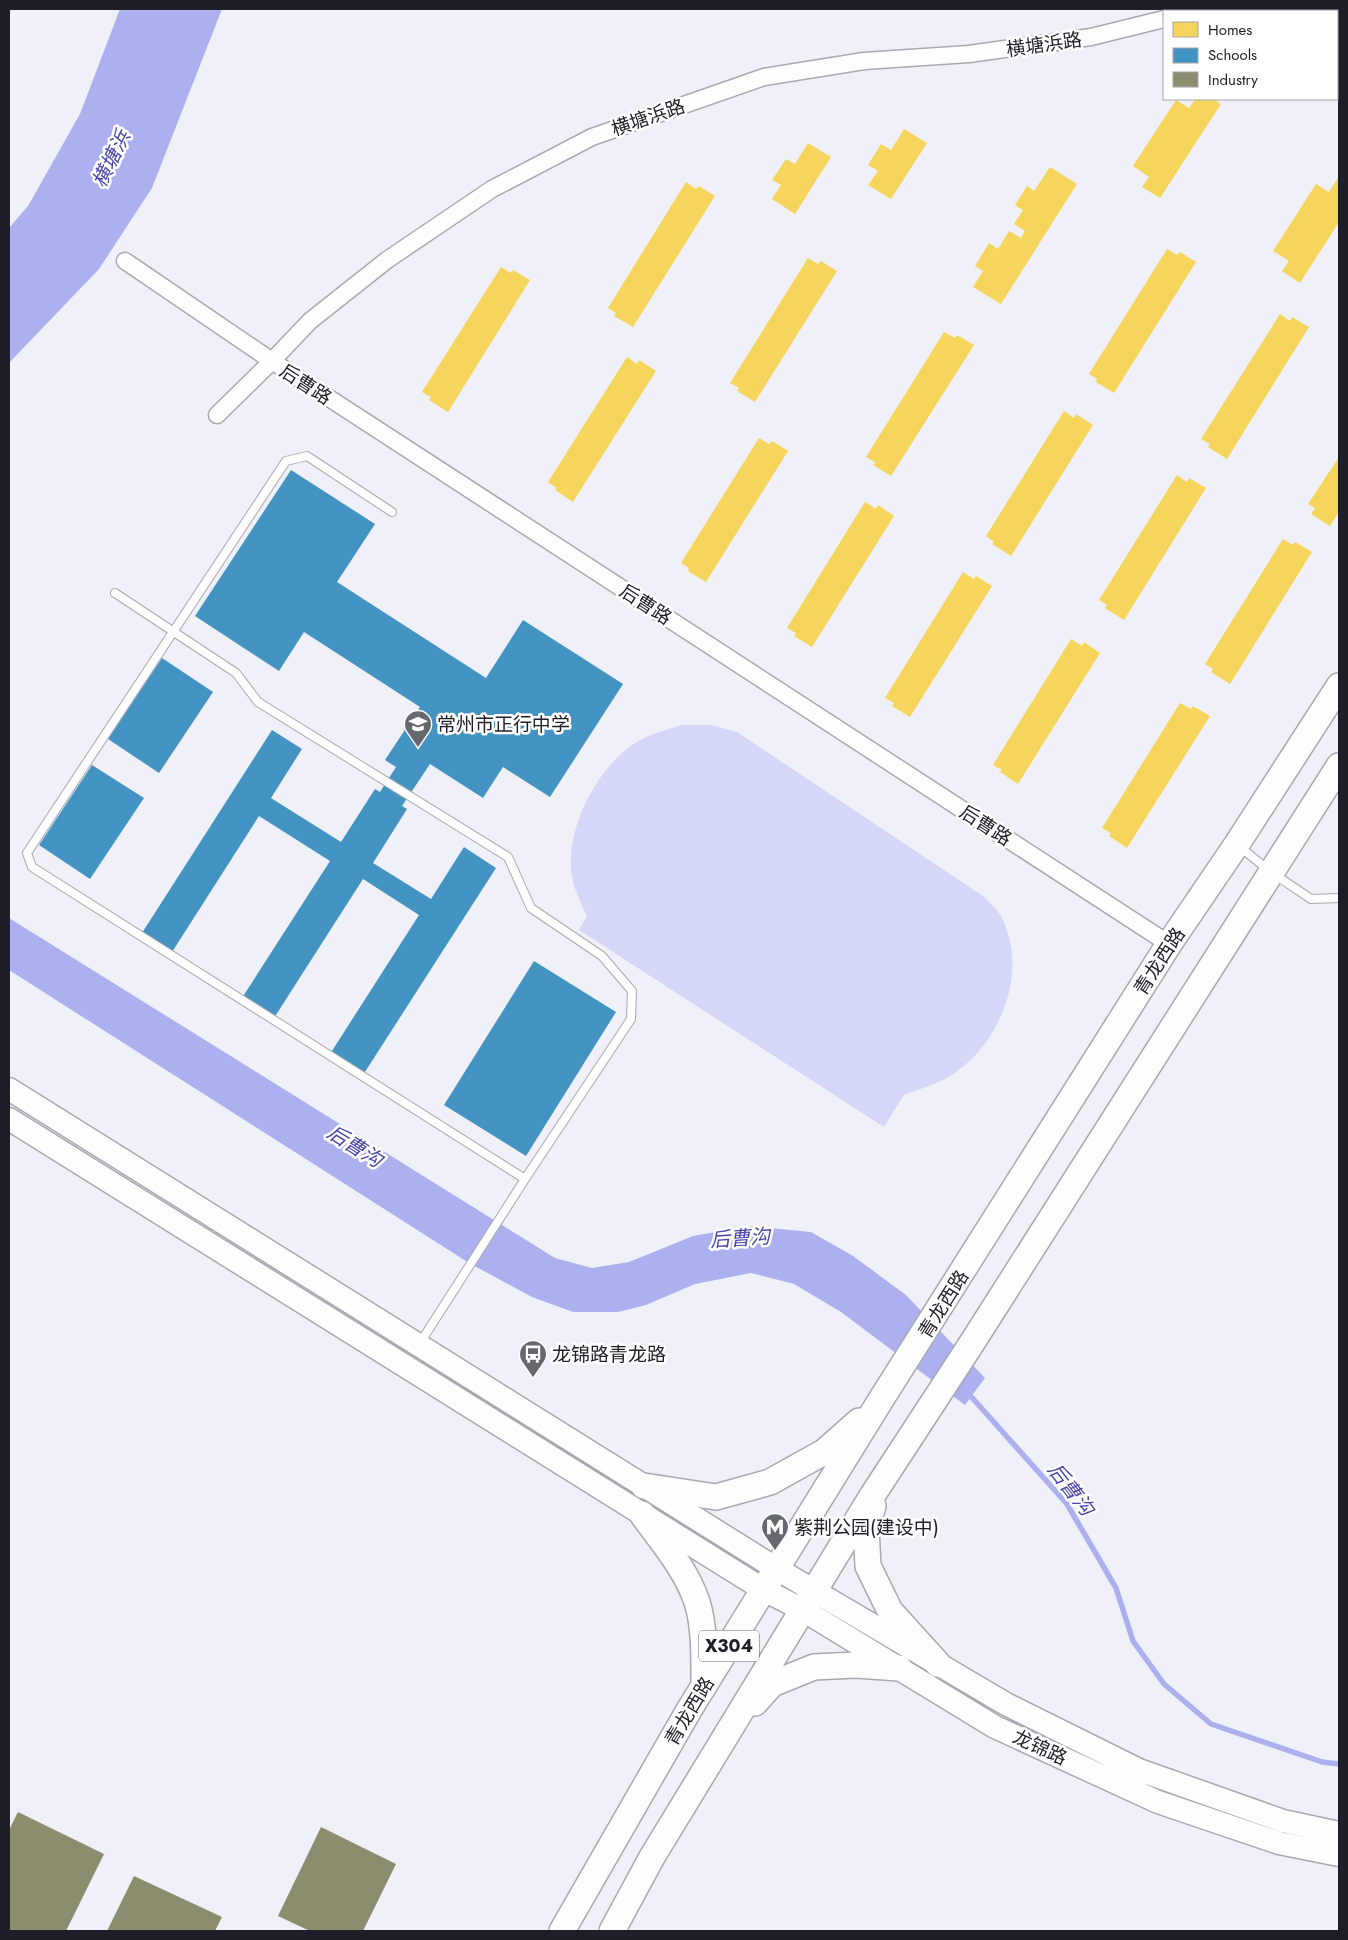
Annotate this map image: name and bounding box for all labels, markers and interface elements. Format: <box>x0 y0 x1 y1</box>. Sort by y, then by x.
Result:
legend <box>1163 10 1338 100</box>
text: Homes <box>1208 19 1252 41</box>
street label: 横塘浜路 <box>1005 26 1084 63</box>
text: Schools <box>1208 44 1257 66</box>
text: Industry <box>1208 69 1258 91</box>
street label: 横塘浜路 <box>608 92 688 143</box>
water label: 横塘浜 <box>85 124 139 193</box>
street label: 后曹路 <box>274 358 337 411</box>
street label: 后曹路 <box>614 578 677 631</box>
school or university icon: 常州市正行中学 <box>403 709 433 748</box>
place label: 常州市正行中学 <box>437 711 570 738</box>
street label: 后曹路 <box>954 799 1017 852</box>
street label: 青龙西路 <box>1127 922 1191 1001</box>
water label: 后曹沟 <box>322 1118 390 1176</box>
water label: 后曹沟 <box>709 1222 773 1255</box>
street label: 青龙西路 <box>912 1265 975 1344</box>
bus stop icon: 龙锦路青龙路 <box>518 1339 548 1378</box>
place label: 龙锦路青龙路 <box>552 1341 666 1368</box>
water label: 后曹沟 <box>1041 1457 1102 1523</box>
metro station icon: 紫荆公园(建设中) <box>760 1512 790 1551</box>
place label: 紫荆公园(建设中) <box>794 1514 939 1541</box>
road number: X304 <box>699 1630 759 1662</box>
street label: 青龙西路 <box>658 1672 721 1751</box>
street label: 龙锦路 <box>1008 1723 1071 1772</box>

